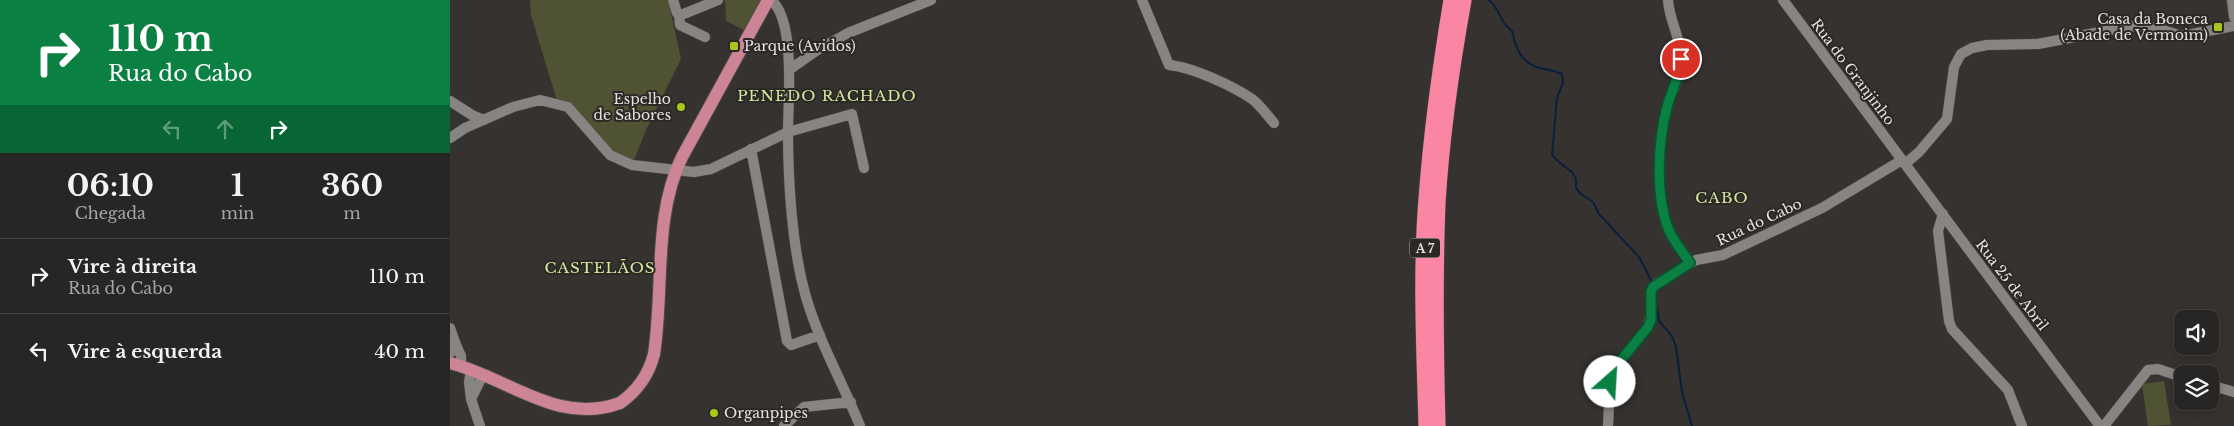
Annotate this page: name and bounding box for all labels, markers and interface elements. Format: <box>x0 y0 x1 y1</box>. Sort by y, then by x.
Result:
place label: Casa da Boneca (Abade de Vermoim) <box>2060 10 2208 44</box>
street label: Rua do Granjinho <box>1807 15 1899 129</box>
text: 110 m <box>108 17 213 60</box>
icon: right <box>25 20 90 85</box>
marker: Casa da Boneca (Abade de Vermoim) <box>2212 21 2224 33</box>
place label: Parque (Avidos) <box>744 37 856 55</box>
pin <box>1660 38 1702 80</box>
marker: Parque (Avidos) <box>728 40 740 52</box>
icon: arrive <box>1667 45 1695 73</box>
text: Rua do Cabo <box>108 60 253 87</box>
district label: PENEDO RACHADO <box>737 86 917 105</box>
place label: Espelho de Sabores <box>594 90 671 124</box>
marker: Espelho de Sabores <box>675 101 687 113</box>
icon: left <box>158 115 186 143</box>
icon: ahead <box>211 115 239 143</box>
icon: right <box>264 115 292 143</box>
text: 06:10 <box>67 167 154 204</box>
text: 1 <box>231 167 244 204</box>
text: 360 <box>321 167 383 204</box>
district label: CABO <box>1695 188 1749 207</box>
street label: Rua do Cabo <box>1714 194 1804 250</box>
text: Chegada <box>75 203 146 223</box>
text: min <box>221 203 254 223</box>
text: m <box>344 203 361 223</box>
street label: Rua 25 de Abril <box>1972 236 2052 335</box>
road number: A 7 <box>1410 238 1440 258</box>
text: Vire à direita <box>68 255 197 278</box>
district label: CASTELÃOS <box>544 258 656 277</box>
icon: right <box>25 262 53 290</box>
text: 110 m <box>369 265 425 288</box>
text: Rua do Cabo <box>68 278 173 298</box>
map controls <box>2174 310 2219 410</box>
button: sound <box>2174 310 2219 355</box>
icon: left <box>25 337 53 365</box>
text: Vire à esquerda <box>68 340 222 363</box>
text: 40 m <box>374 340 425 363</box>
position arrow <box>1583 355 1635 407</box>
button: layers <box>2174 365 2219 410</box>
place label: Organpipes <box>724 404 808 422</box>
marker: Organpipes <box>708 407 720 419</box>

